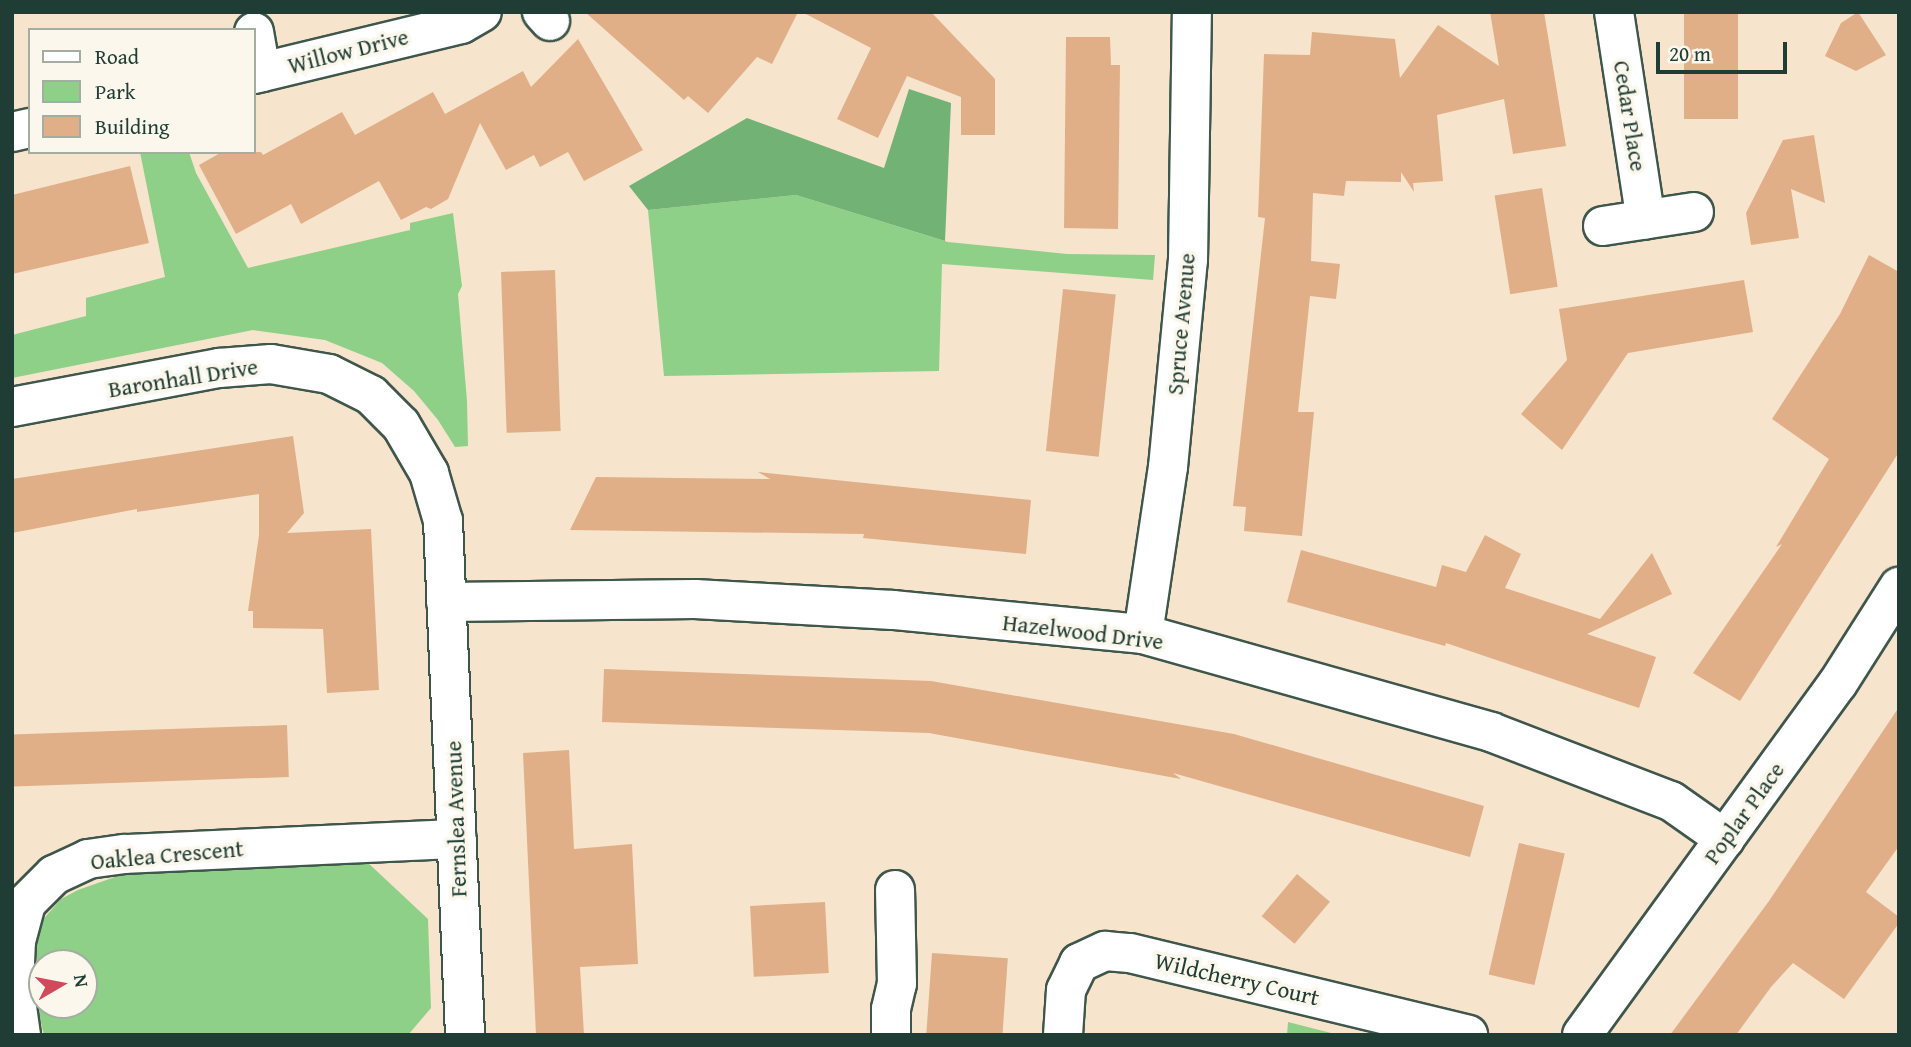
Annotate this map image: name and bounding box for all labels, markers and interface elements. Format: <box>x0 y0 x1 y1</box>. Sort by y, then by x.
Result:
street label: Willow Drive <box>285 23 411 79</box>
legend <box>28 28 256 154</box>
scale bar <box>1659 28 1790 72</box>
text: 20 m <box>1669 38 1711 69</box>
text: Road <box>95 41 139 72</box>
street label: Cedar Place <box>1608 59 1652 173</box>
text: Park <box>95 76 136 107</box>
text: Building <box>95 111 169 142</box>
street label: Spruce Avenue <box>1161 252 1201 396</box>
street label: Baronhall Drive <box>106 353 260 403</box>
street label: Hazelwood Drive <box>1001 608 1165 656</box>
street label: Fernslea Avenue <box>439 740 473 898</box>
street label: Poplar Place <box>1698 757 1790 869</box>
street label: Oaklea Crescent <box>89 835 245 875</box>
street label: Wildcherry Court <box>1152 947 1322 1011</box>
north arrow <box>28 949 98 1019</box>
text: N <box>67 972 97 989</box>

